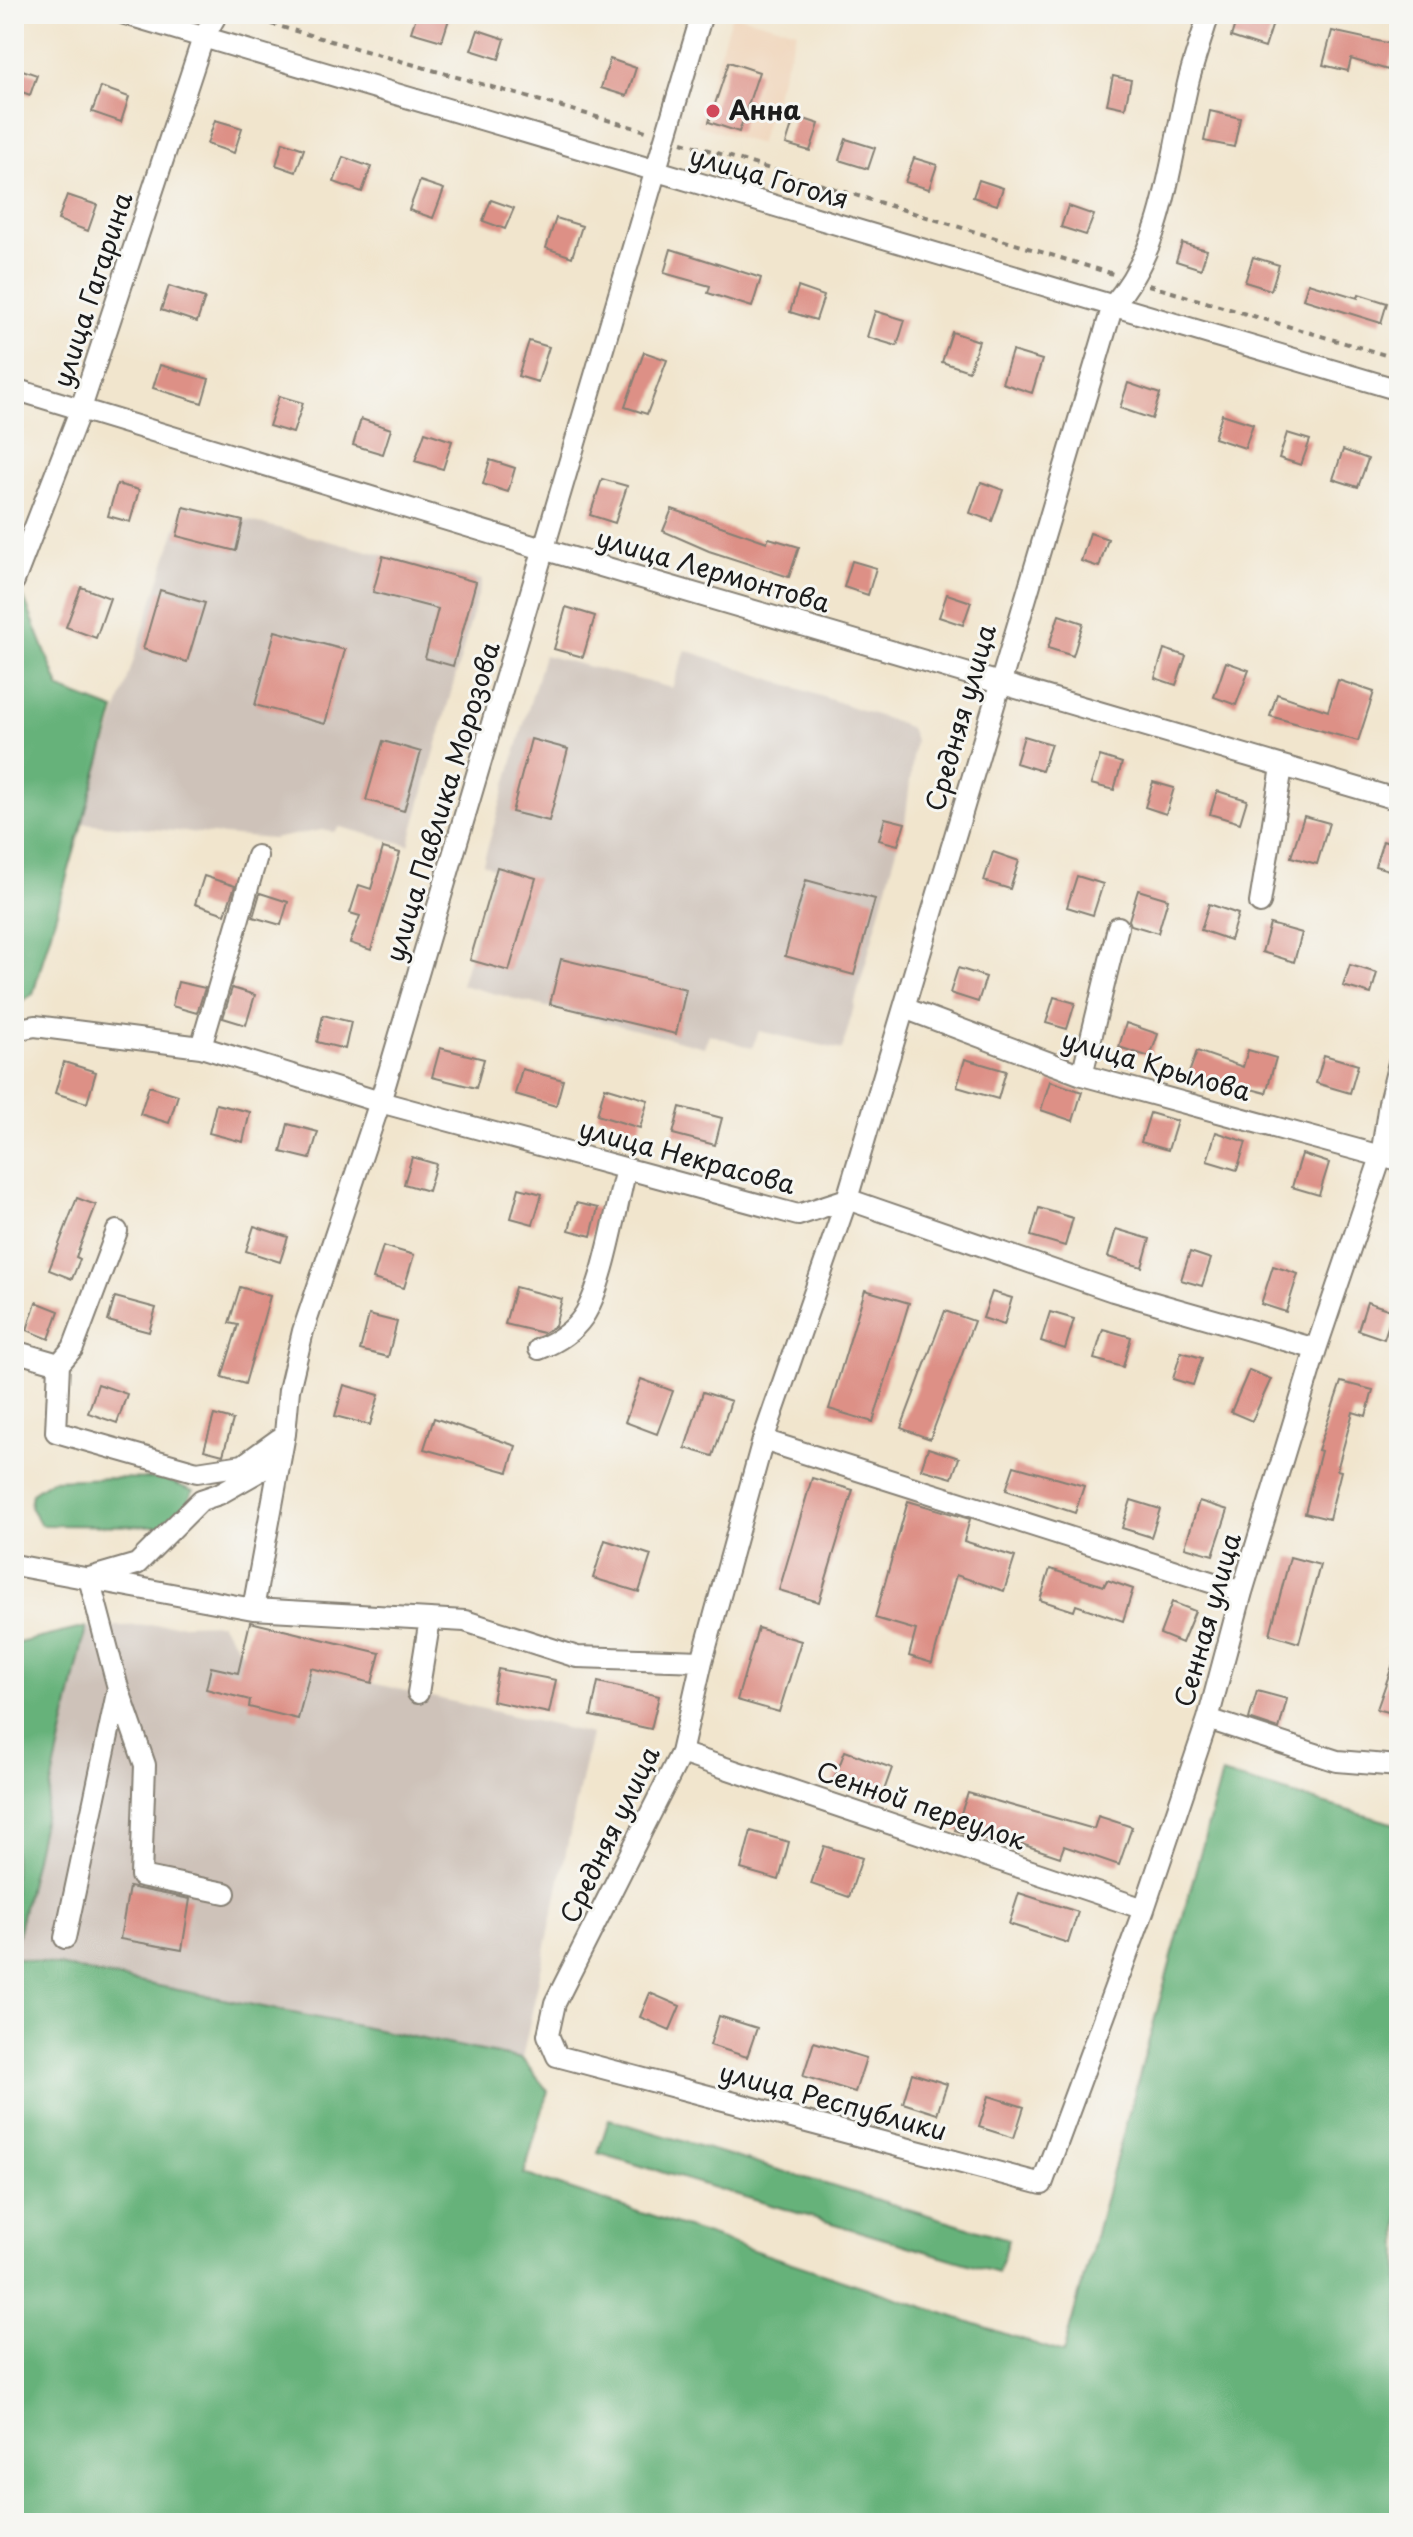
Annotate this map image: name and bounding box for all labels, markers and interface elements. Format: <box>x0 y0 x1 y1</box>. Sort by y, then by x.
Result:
place label: Анна <box>729 90 801 129</box>
marker: Анна <box>704 102 722 120</box>
street label: улица Гоголя <box>685 135 853 218</box>
street label: улица Гагарина <box>42 186 142 392</box>
street label: улица Лермонтова <box>592 518 836 622</box>
street label: Средняя улица <box>914 619 1005 816</box>
street label: улица Павлика Морозова <box>374 636 509 966</box>
street label: улица Крылова <box>1057 1019 1256 1110</box>
street label: улица Некрасова <box>575 1108 801 1203</box>
street label: Сенная улица <box>1163 1527 1250 1711</box>
street label: Средняя улица <box>549 1739 669 1929</box>
street label: Сенной переулок <box>812 1750 1032 1859</box>
street label: улица Республики <box>715 2051 951 2150</box>

